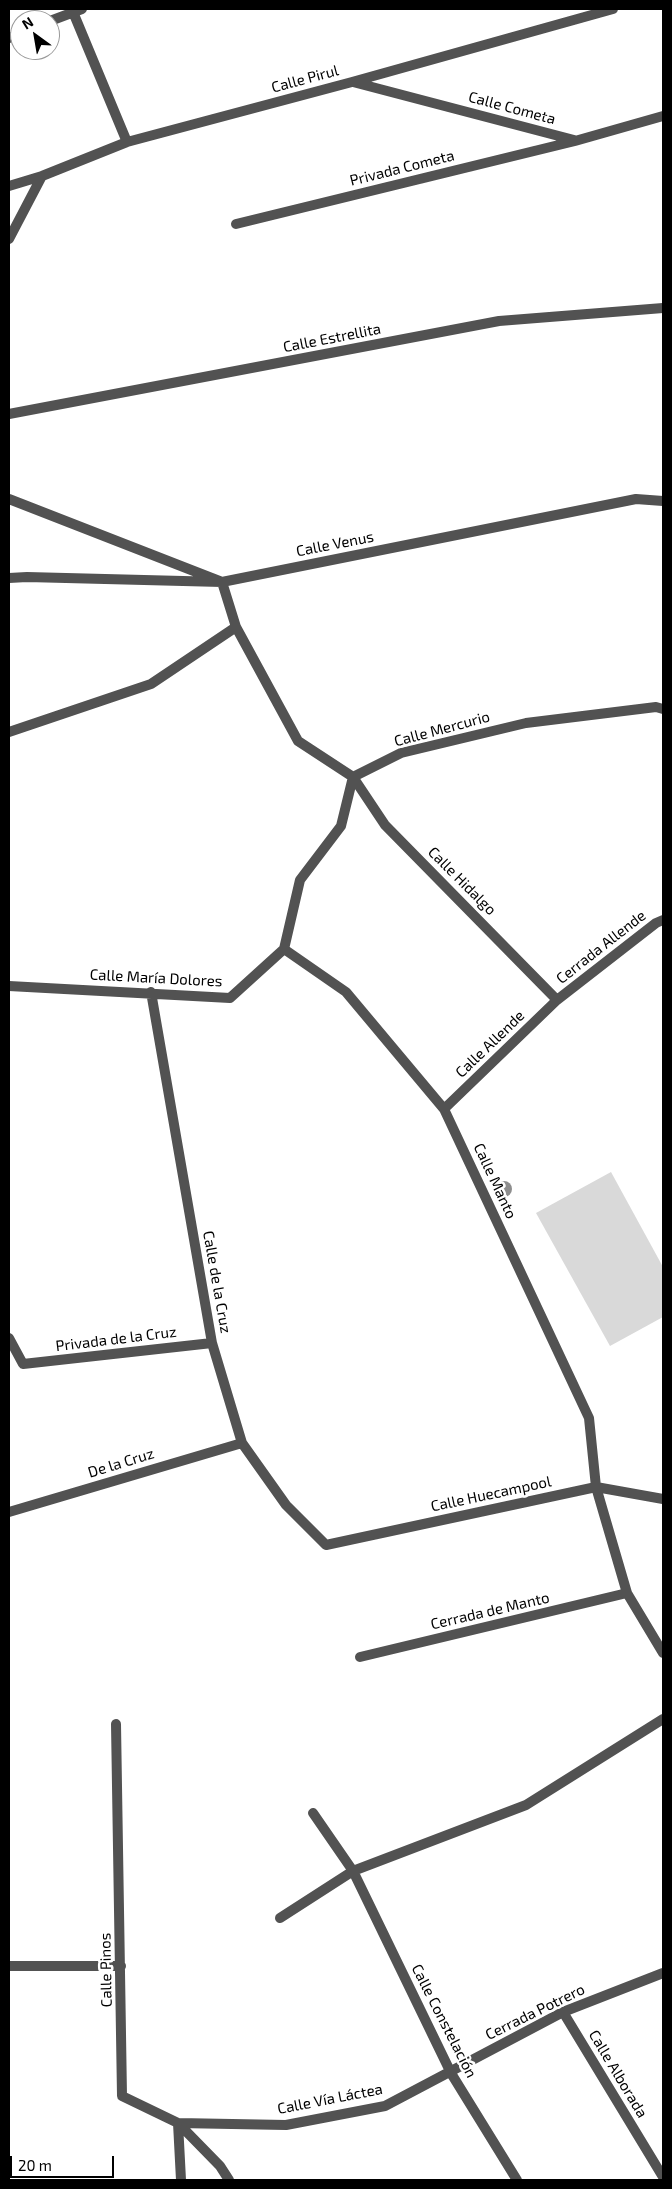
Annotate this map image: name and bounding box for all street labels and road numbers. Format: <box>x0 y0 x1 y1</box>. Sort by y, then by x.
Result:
street label: Calle Pirul <box>269 61 341 97</box>
street label: Calle Cometa <box>467 88 557 128</box>
street label: Privada Cometa <box>348 146 456 190</box>
street label: Calle Estrellita <box>282 320 382 356</box>
street label: Calle Venus <box>295 528 375 560</box>
street label: Calle Mercurio <box>392 708 492 750</box>
street label: Calle Hidalgo <box>424 843 500 919</box>
street label: Cerrada Allende <box>553 906 649 988</box>
street label: Calle María Dolores <box>89 966 223 990</box>
street label: Calle Allende <box>452 1007 528 1081</box>
street label: Calle Manto <box>470 1140 520 1222</box>
street label: Calle de la Cruz <box>199 1229 235 1335</box>
street label: Privada de la Cruz <box>55 1323 177 1355</box>
street label: De la Cruz <box>86 1444 156 1482</box>
street label: Calle Huecampool <box>429 1472 553 1516</box>
street label: Cerrada de Manto <box>429 1589 551 1633</box>
street label: Calle Pinos <box>96 1933 116 2007</box>
street label: Calle Constelación <box>408 1961 480 2081</box>
street label: Cerrada Potrero <box>482 1980 588 2044</box>
street label: Calle Alborada <box>585 2027 651 2121</box>
street label: Calle Vía Láctea <box>276 2080 384 2118</box>

